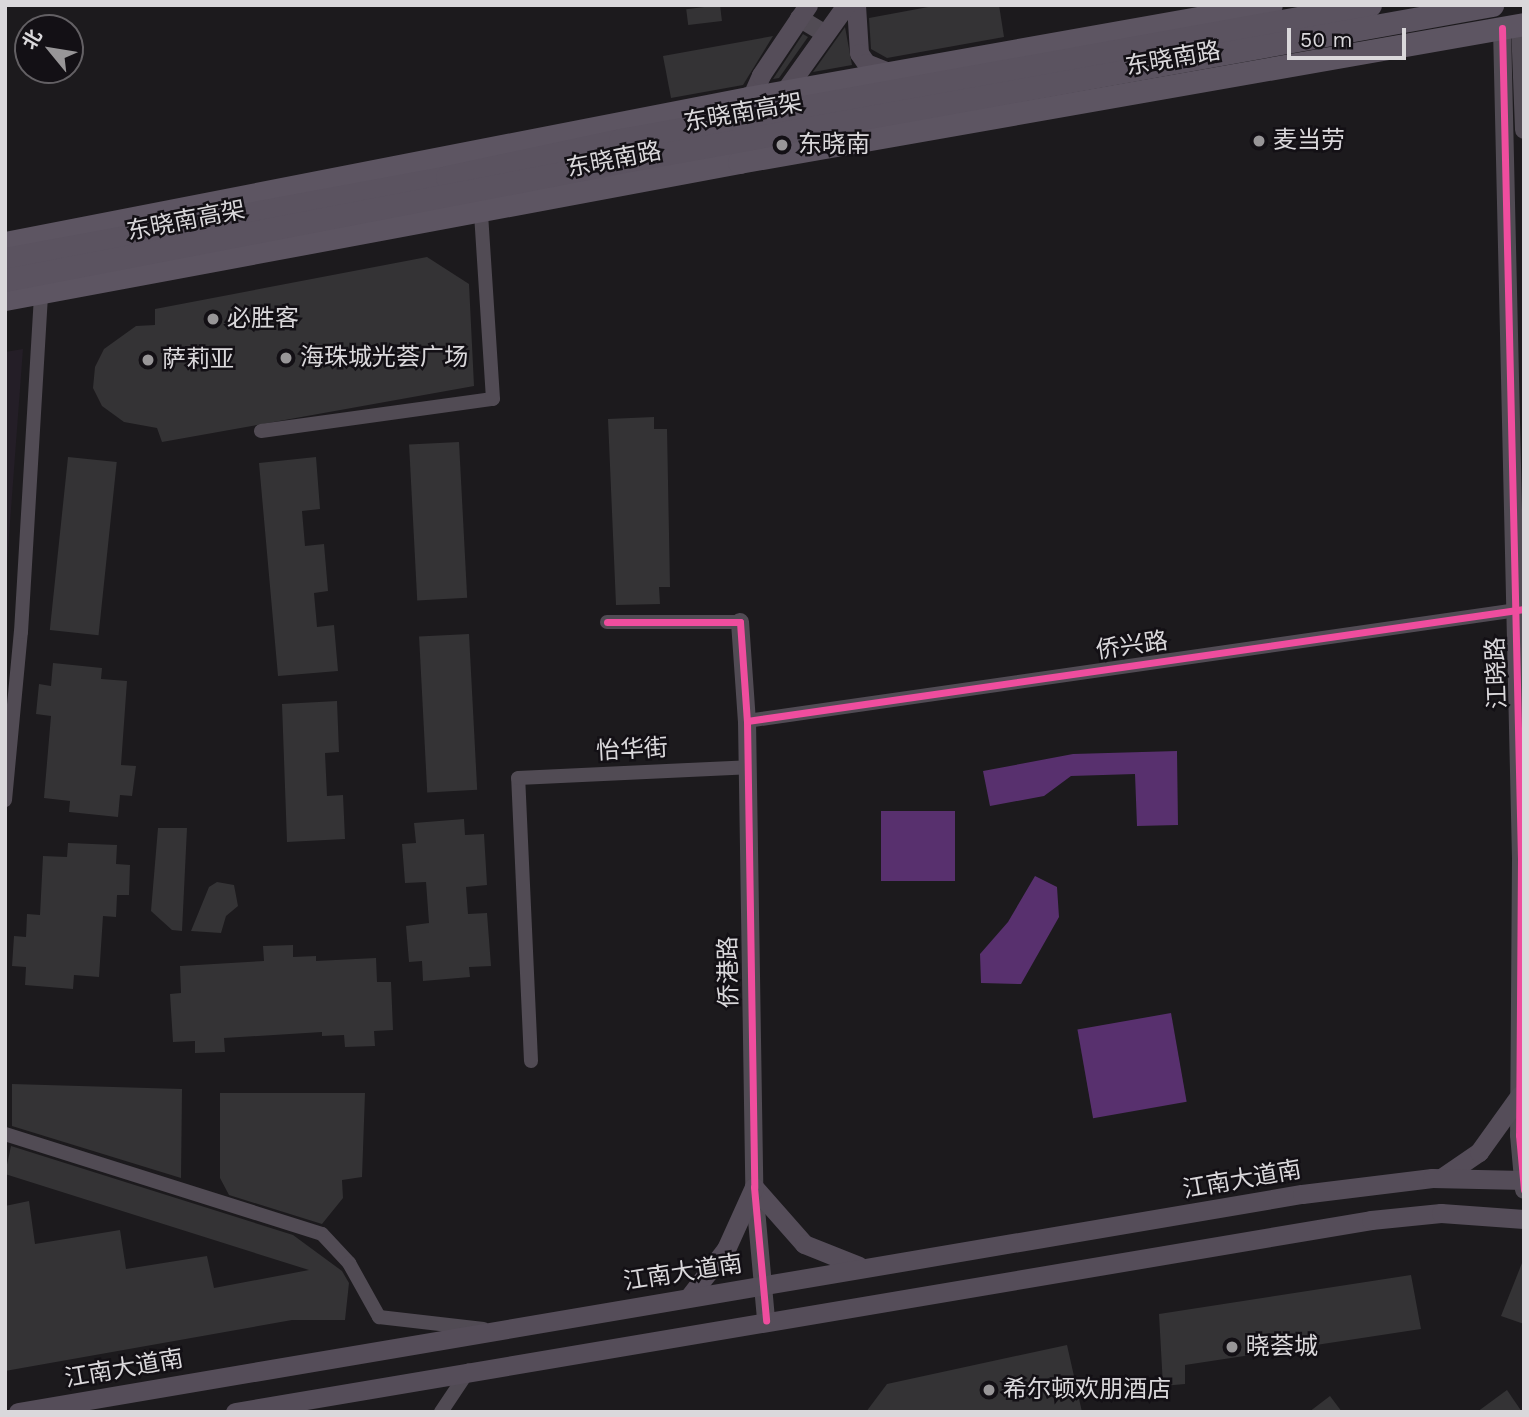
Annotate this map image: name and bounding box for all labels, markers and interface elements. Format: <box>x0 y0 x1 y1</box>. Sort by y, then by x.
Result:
north arrow <box>14 14 84 84</box>
scale bar <box>1291 14 1410 58</box>
text: 北 <box>17 25 47 53</box>
text: 50 m <box>1300 27 1352 52</box>
street label: 东晓南路 <box>1123 36 1223 82</box>
street label: 东晓南高架 <box>681 88 805 138</box>
place label: 麦当劳 <box>1273 127 1345 155</box>
place label: 东晓南 <box>798 131 870 159</box>
marker: 麦当劳 <box>1251 133 1267 149</box>
marker: 东晓南 <box>772 135 792 155</box>
street label: 东晓南路 <box>564 137 664 183</box>
street label: 东晓南高架 <box>124 195 248 247</box>
place label: 必胜客 <box>227 305 299 333</box>
marker: 必胜客 <box>205 311 221 327</box>
place label: 海珠城光荟广场 <box>300 344 468 372</box>
place label: 萨莉亚 <box>162 346 234 374</box>
marker: 海珠城光荟广场 <box>278 350 294 366</box>
marker: 萨莉亚 <box>140 352 156 368</box>
street label: 侨兴路 <box>1094 627 1170 665</box>
street label: 江晓路 <box>1481 637 1513 709</box>
street label: 怡华街 <box>595 734 669 766</box>
street label: 侨港路 <box>714 936 744 1008</box>
street label: 江南大道南 <box>1180 1155 1304 1205</box>
street label: 江南大道南 <box>621 1249 745 1297</box>
place label: 晓荟城 <box>1246 1333 1318 1361</box>
marker: 晓荟城 <box>1224 1339 1240 1355</box>
street label: 江南大道南 <box>62 1344 186 1394</box>
place label: 希尔顿欢朋酒店 <box>1003 1376 1171 1404</box>
marker: 希尔顿欢朋酒店 <box>981 1382 997 1398</box>

